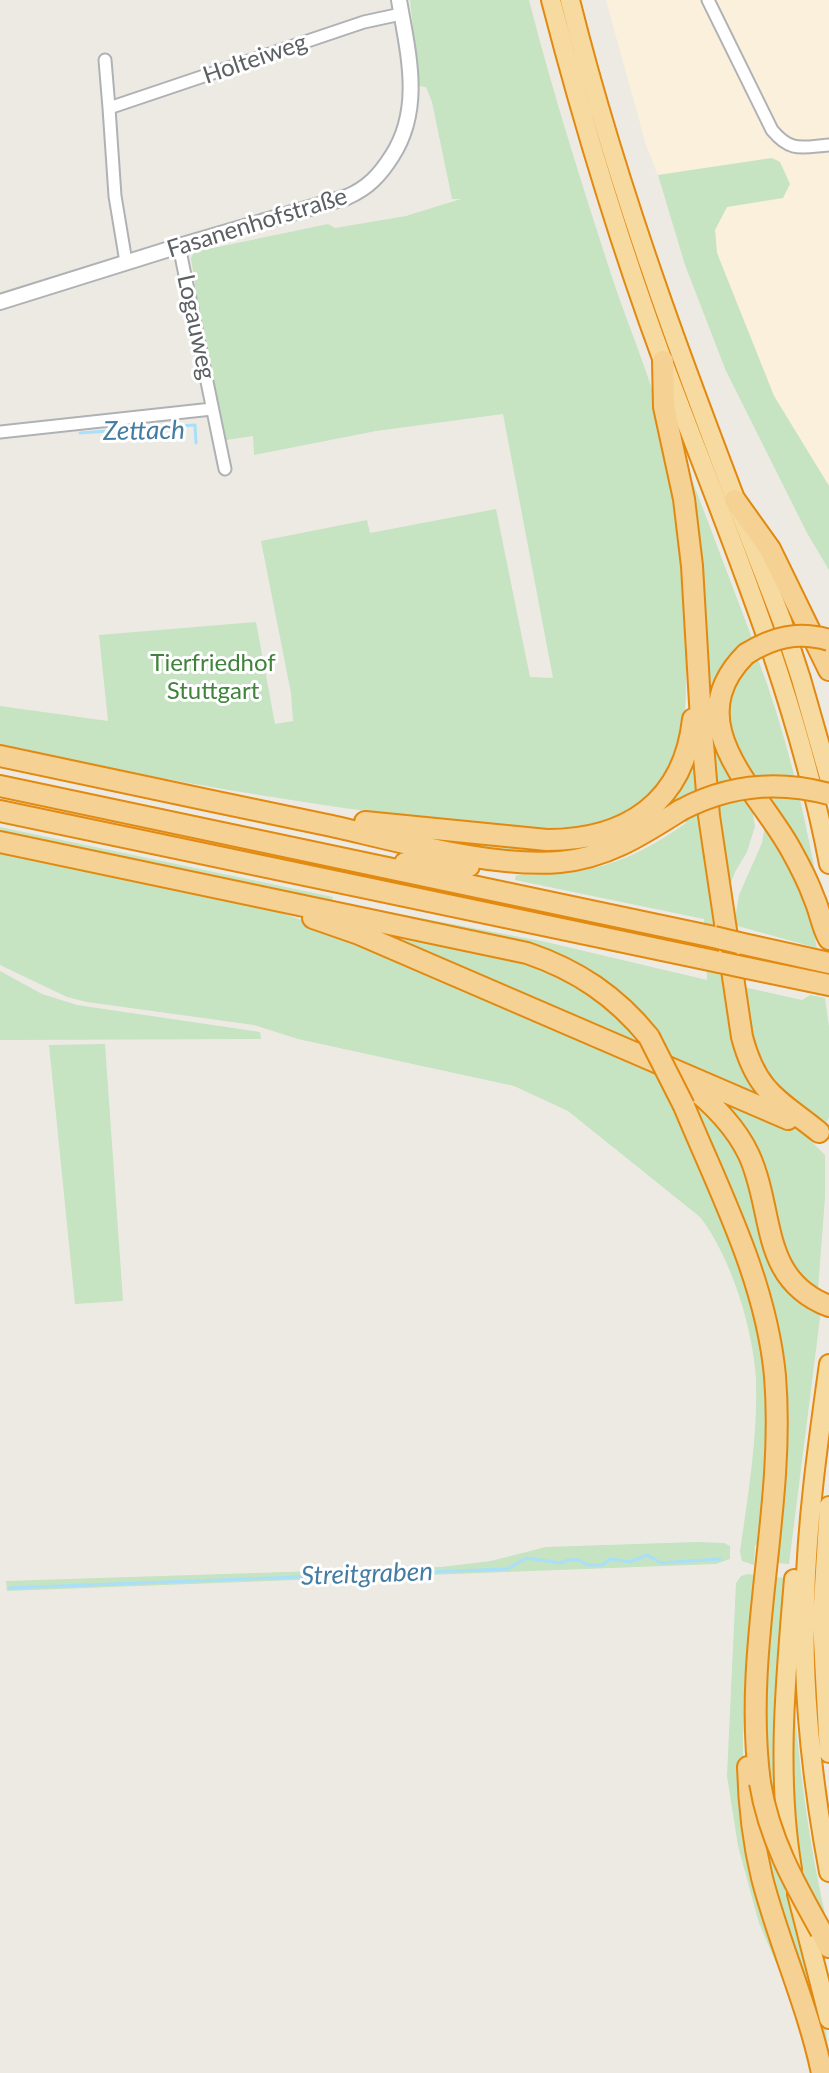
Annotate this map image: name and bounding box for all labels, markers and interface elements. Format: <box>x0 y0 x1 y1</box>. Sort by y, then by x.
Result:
street label: Holteiweg <box>199 28 311 90</box>
street label: Fasanenhofstraße <box>163 182 351 264</box>
street label: Logauweg <box>171 272 221 382</box>
water label: Zettach <box>103 415 185 447</box>
park label: Tierfriedhof Stuttgart <box>150 649 276 705</box>
water label: Streitgraben <box>301 1556 433 1592</box>

